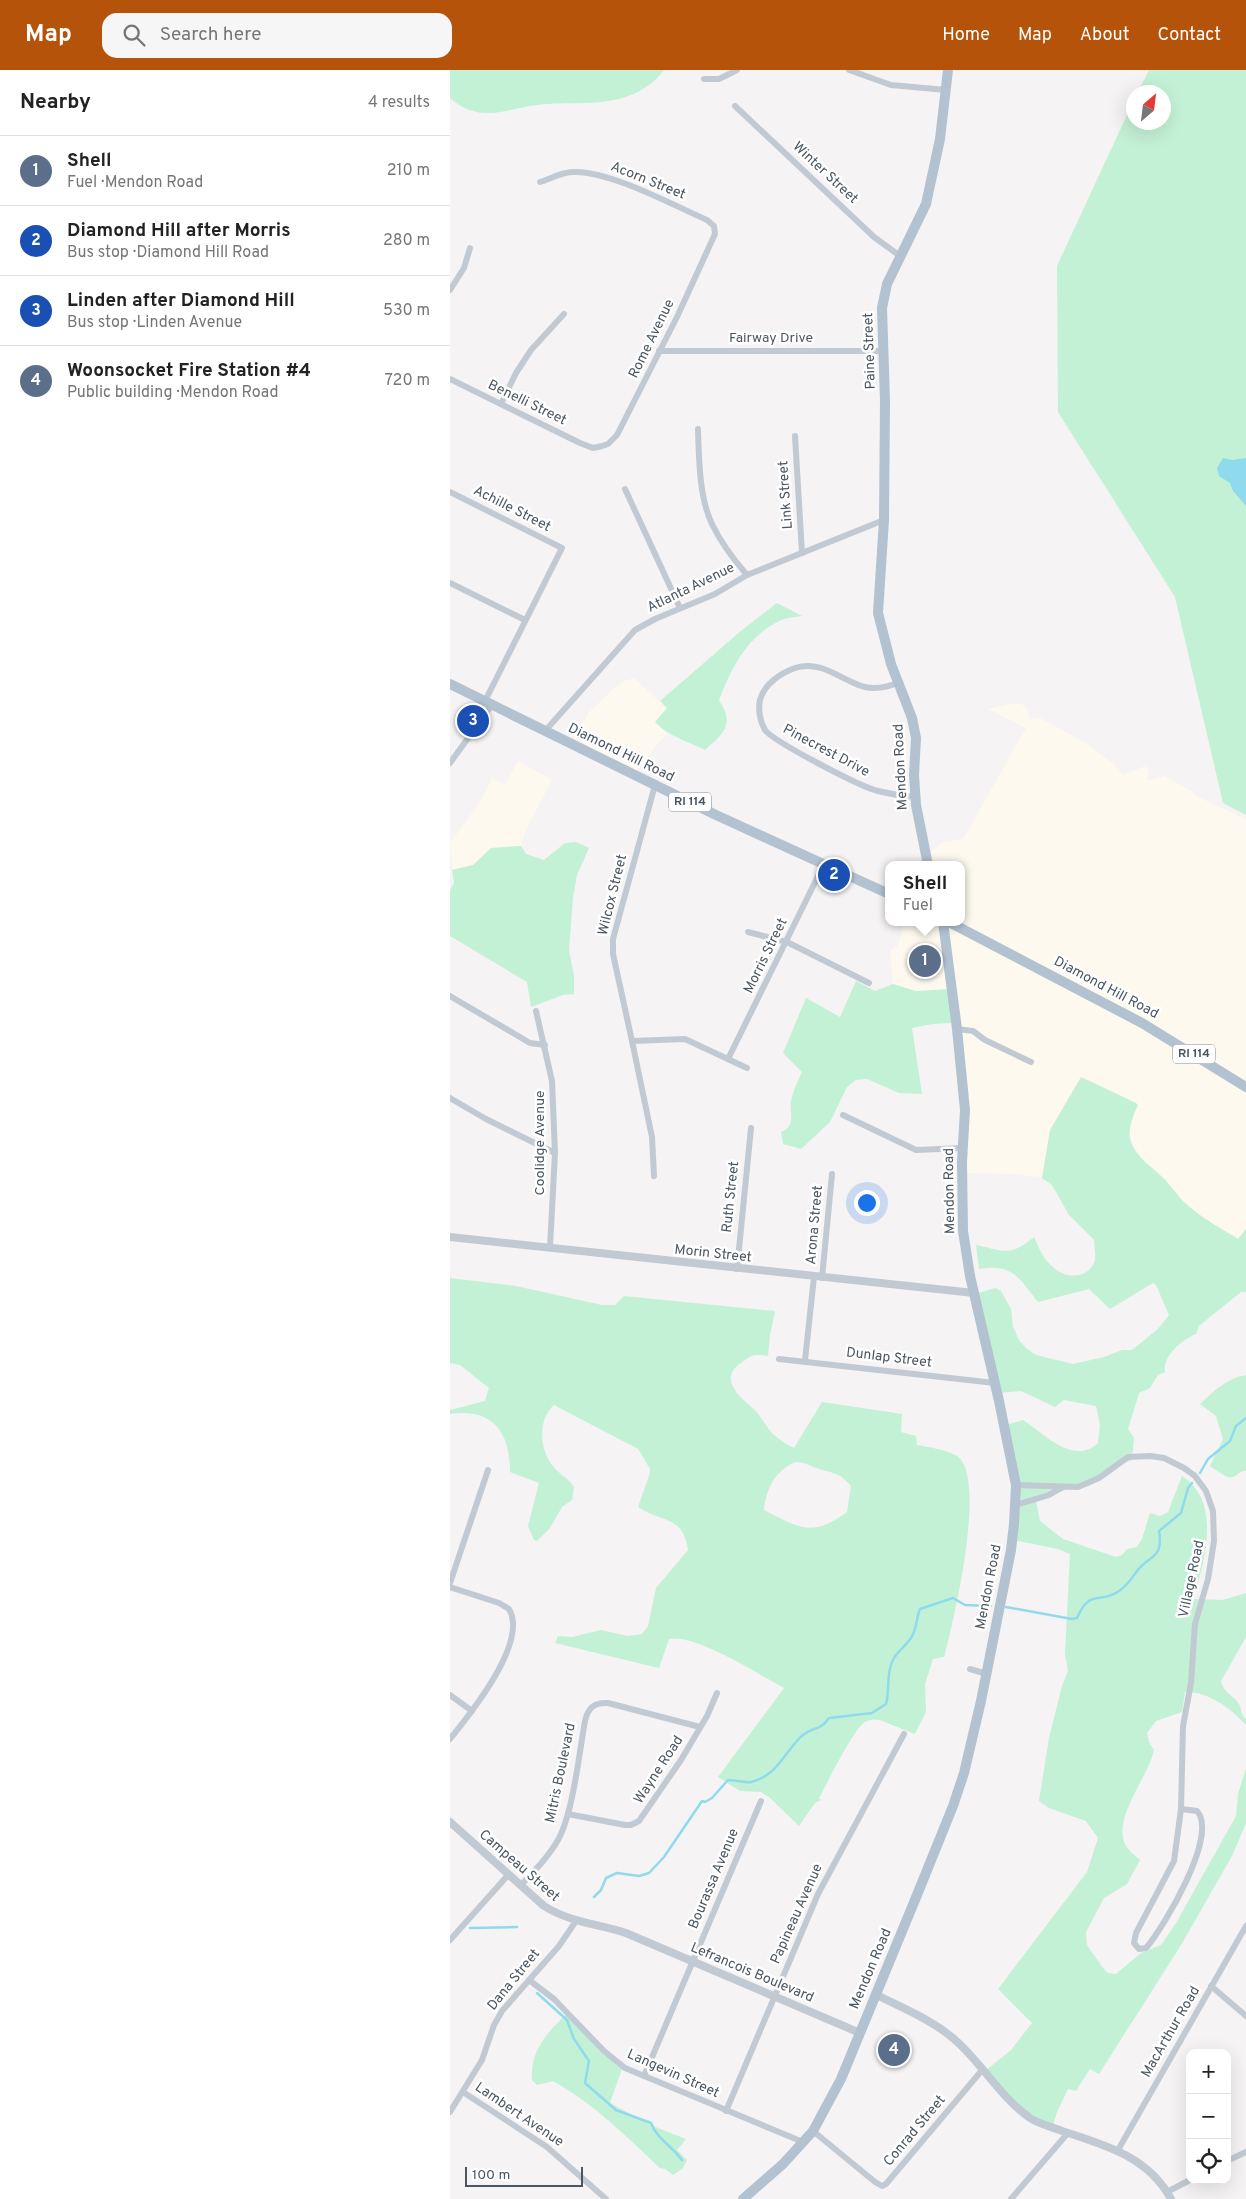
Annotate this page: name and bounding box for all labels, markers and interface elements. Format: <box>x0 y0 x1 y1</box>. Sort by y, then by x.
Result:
search box <box>102 13 452 58</box>
text: Map <box>25 20 72 50</box>
icon: search <box>120 21 148 49</box>
text: Search here <box>160 23 261 47</box>
text: Home <box>942 24 990 47</box>
text: Map <box>1018 24 1052 47</box>
text: About <box>1080 24 1129 47</box>
text: Contact <box>1157 24 1221 47</box>
north arrow <box>1126 85 1171 130</box>
text: Nearby <box>20 89 91 116</box>
text: 4 results <box>368 93 430 113</box>
street label: Winter Street <box>789 138 861 208</box>
text: Shell <box>67 149 112 173</box>
street label: Acorn Street <box>608 158 688 204</box>
text: 1 <box>33 161 39 181</box>
text: 210 m <box>387 161 430 181</box>
text: Fuel · Mendon Road <box>67 173 203 193</box>
text: Diamond Hill after Morris <box>67 219 291 243</box>
text: 2 <box>31 231 41 251</box>
text: 280 m <box>383 231 430 251</box>
text: Bus stop · Diamond Hill Road <box>67 243 269 263</box>
text: Linden after Diamond Hill <box>67 289 295 313</box>
street label: Rome Avenue <box>626 297 678 381</box>
text: 3 <box>31 301 41 321</box>
text: 530 m <box>383 301 430 321</box>
street label: Paine Street <box>860 312 880 390</box>
text: Bus stop · Linden Avenue <box>67 313 242 333</box>
street label: Fairway Drive <box>729 330 813 347</box>
text: Woonsocket Fire Station #4 <box>67 359 311 383</box>
text: 4 <box>31 371 41 391</box>
text: 720 m <box>385 371 430 391</box>
street label: Benelli Street <box>485 377 569 429</box>
text: Public building · Mendon Road <box>67 383 279 403</box>
street label: Link Street <box>775 460 797 530</box>
street label: Achille Street <box>470 482 554 536</box>
street label: Atlanta Avenue <box>644 559 738 617</box>
pin: 3 <box>457 702 489 740</box>
street label: Diamond Hill Road <box>565 720 677 786</box>
street label: Pinecrest Drive <box>780 721 872 781</box>
street label: Mendon Road <box>890 723 912 811</box>
road number: RI 114 <box>669 792 711 812</box>
street label: Wilcox Street <box>595 853 631 937</box>
pin: 2 <box>818 856 850 894</box>
popup <box>885 861 965 926</box>
text: Shell <box>903 872 947 896</box>
text: Fuel <box>903 896 933 916</box>
street label: Morris Street <box>740 916 792 996</box>
pin: 1 <box>909 942 941 980</box>
street label: Diamond Hill Road <box>1051 953 1161 1023</box>
road number: RI 114 <box>1173 1044 1215 1064</box>
street label: Coolidge Avenue <box>532 1091 549 1195</box>
street label: Mendon Road <box>941 1148 959 1234</box>
street label: Ruth Street <box>719 1160 743 1234</box>
street label: Arona Street <box>803 1185 827 1265</box>
your location <box>854 1190 880 1216</box>
street label: Morin Street <box>673 1241 753 1267</box>
street label: Dunlap Street <box>845 1344 933 1372</box>
street label: Village Road <box>1176 1539 1208 1619</box>
street label: Mendon Road <box>972 1543 1006 1631</box>
street label: Mitris Boulevard <box>542 1722 580 1824</box>
street label: Wayne Road <box>631 1733 687 1807</box>
street label: Campeau Street <box>475 1826 563 1906</box>
street label: Bourassa Avenue <box>685 1826 743 1932</box>
street label: Papineau Avenue <box>767 1861 827 1967</box>
street label: Mendon Road <box>846 1926 896 2012</box>
street label: Lefrancois Boulevard <box>688 1939 816 2007</box>
street label: Dana Street <box>484 1946 544 2014</box>
street label: MacArthur Road <box>1138 1983 1204 2081</box>
pin: 4 <box>878 2031 910 2069</box>
street label: Langevin Street <box>624 2046 722 2102</box>
map controls <box>1186 2049 1231 2184</box>
button: + <box>1186 2049 1231 2094</box>
street label: Lambert Avenue <box>471 2079 567 2151</box>
street label: Conrad Street <box>880 2092 950 2170</box>
button: − <box>1186 2094 1231 2139</box>
button: locate <box>1186 2139 1231 2184</box>
scale bar <box>465 2164 582 2187</box>
text: 100 m <box>472 2167 510 2184</box>

